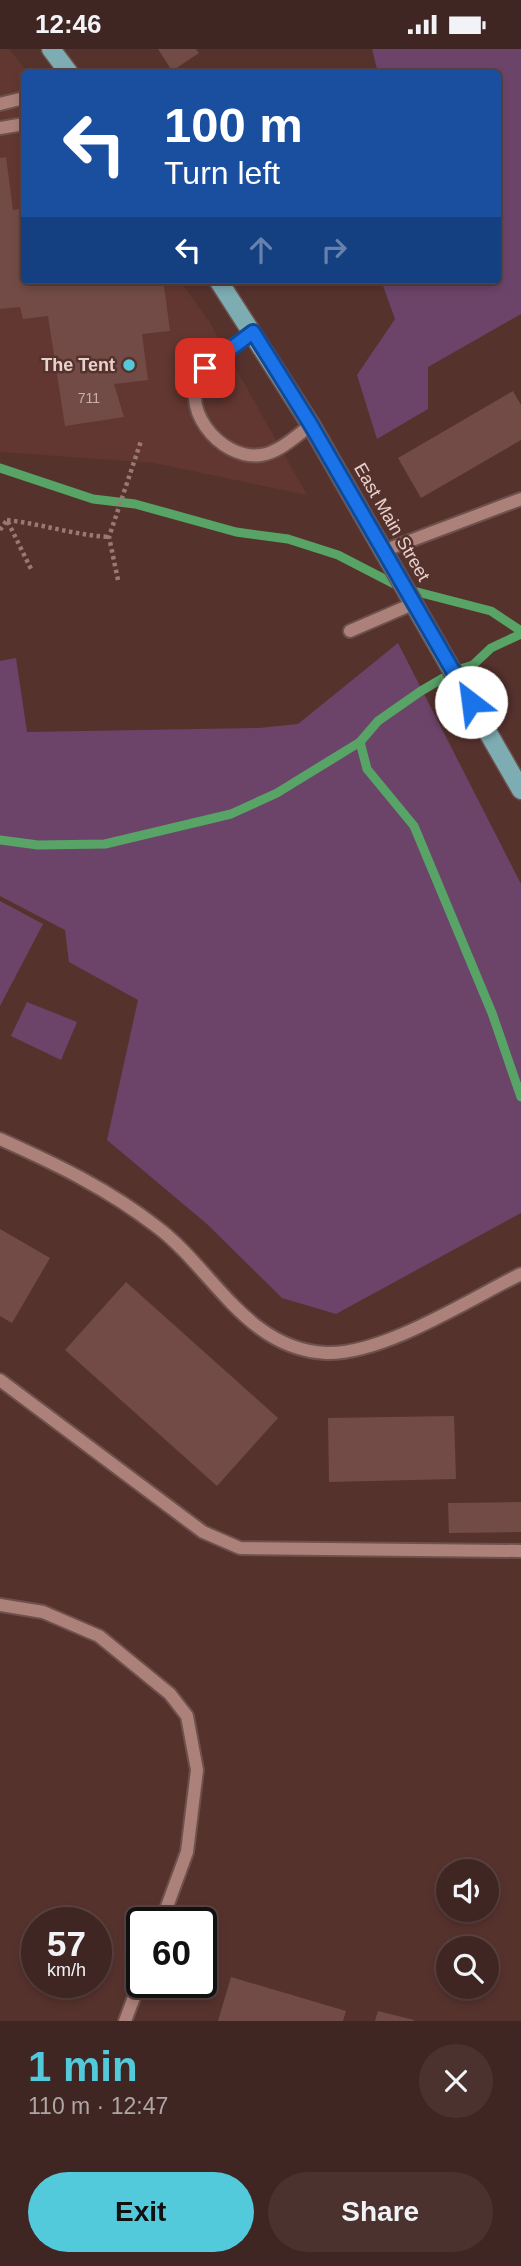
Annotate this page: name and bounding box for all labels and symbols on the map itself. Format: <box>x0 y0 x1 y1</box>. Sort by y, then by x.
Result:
pin <box>175 338 235 398</box>
place label: The Tent <box>41 355 115 375</box>
marker: The Tent <box>121 357 137 373</box>
house number: 711 <box>78 390 100 406</box>
street label: East Main Street <box>350 459 434 585</box>
position arrow <box>434 665 508 739</box>
speed limit sign: 60 <box>126 1907 217 1998</box>

